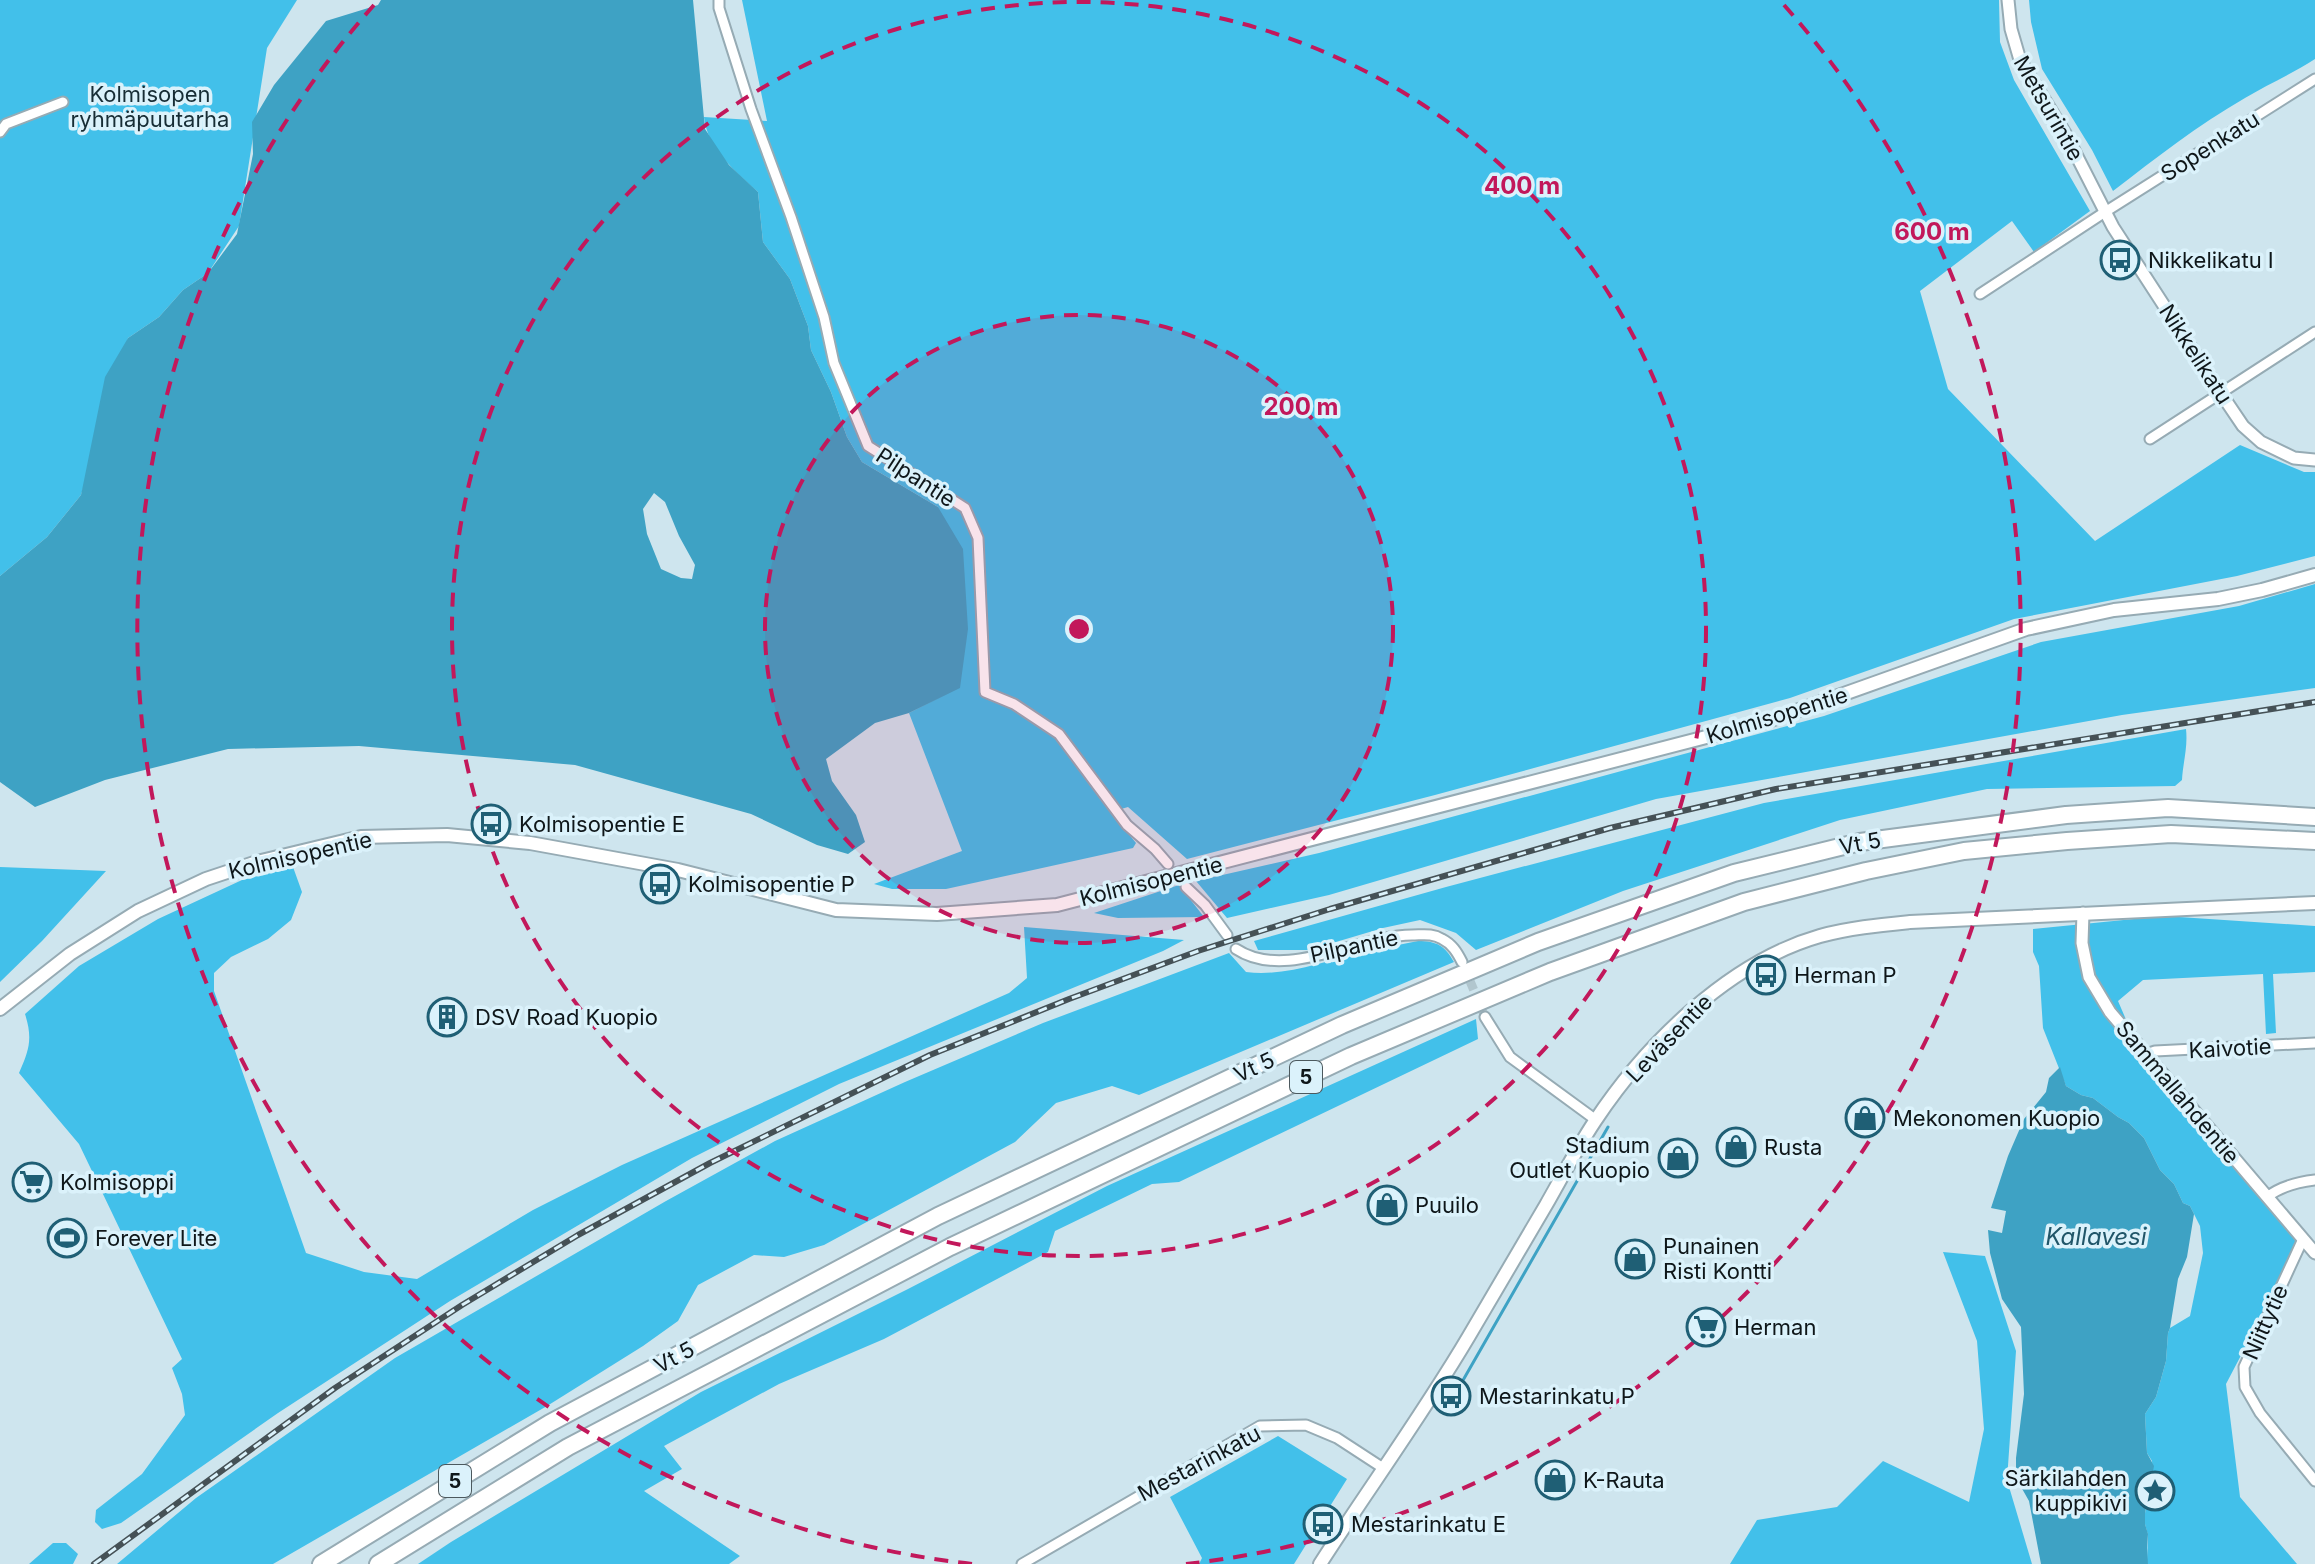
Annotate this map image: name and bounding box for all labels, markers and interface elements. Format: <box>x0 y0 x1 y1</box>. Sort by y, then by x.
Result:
street label: Metsurintie <box>2009 51 2089 165</box>
park label: Kolmisopen ryhmäpuutarha <box>71 81 229 132</box>
street label: Sopenkatu <box>2156 105 2264 187</box>
text: 400 m <box>1484 171 1560 200</box>
text: 600 m <box>1894 217 1970 246</box>
bus stop icon: Nikkelikatu I <box>2099 239 2141 281</box>
place label: Nikkelikatu I <box>2148 247 2274 273</box>
street label: Nikkelikatu <box>2154 299 2238 409</box>
text: 200 m <box>1263 392 1339 421</box>
street label: Pilpantie <box>872 442 960 512</box>
centre of rings <box>1065 615 1093 643</box>
street label: Kolmisopentie <box>1703 681 1851 749</box>
bus stop icon: Kolmisopentie E <box>470 803 512 845</box>
place label: Kolmisopentie E <box>519 811 685 837</box>
street label: Kolmisopentie <box>226 826 374 884</box>
street label: Vt 5 <box>1837 826 1883 860</box>
street label: Kolmisopentie <box>1077 851 1225 911</box>
bus stop icon: Kolmisopentie P <box>639 863 681 905</box>
place label: Kolmisopentie P <box>688 871 855 897</box>
street label: Pilpantie <box>1308 924 1400 968</box>
bus stop icon: Herman P <box>1745 954 1787 996</box>
place label: Herman P <box>1794 962 1897 988</box>
street label: Leväsentie <box>1621 989 1717 1087</box>
building icon: DSV Road Kuopio <box>426 996 468 1038</box>
place label: DSV Road Kuopio <box>475 1004 658 1030</box>
street label: Sammallahdentie <box>2111 1015 2245 1169</box>
street label: Kaivotie <box>2188 1033 2272 1063</box>
street label: Vt 5 <box>1230 1046 1278 1088</box>
road number: 5 <box>1290 1061 1322 1093</box>
shop icon: Mekonomen Kuopio <box>1844 1097 1886 1139</box>
place label: Mekonomen Kuopio <box>1893 1105 2100 1131</box>
shop icon: Rusta <box>1715 1126 1757 1168</box>
place label: Stadium Outlet Kuopio <box>1509 1132 1650 1183</box>
place label: Rusta <box>1764 1134 1822 1160</box>
shop icon: Stadium Outlet Kuopio <box>1657 1137 1699 1179</box>
supermarket icon: Kolmisoppi <box>11 1161 53 1203</box>
place label: Kolmisoppi <box>60 1169 174 1195</box>
shop icon: Puuilo <box>1366 1184 1408 1226</box>
place label: Puuilo <box>1415 1192 1479 1218</box>
sports icon: Forever Lite <box>46 1217 88 1259</box>
water label: Kallavesi <box>2045 1222 2148 1251</box>
place label: Forever Lite <box>95 1225 217 1251</box>
place label: Punainen Risti Kontti <box>1663 1233 1772 1284</box>
shop icon: Punainen Risti Kontti <box>1614 1238 1656 1280</box>
street label: Niittytie <box>2237 1280 2293 1364</box>
supermarket icon: Herman <box>1685 1306 1727 1348</box>
place label: Herman <box>1734 1314 1816 1340</box>
street label: Vt 5 <box>649 1336 699 1378</box>
bus stop icon: Mestarinkatu P <box>1430 1375 1472 1417</box>
place label: Mestarinkatu P <box>1479 1383 1635 1409</box>
street label: Mestarinkatu <box>1133 1420 1265 1506</box>
shop icon: K-Rauta <box>1534 1459 1576 1501</box>
road number: 5 <box>439 1465 471 1497</box>
place label: Särkilahden kuppikivi <box>2005 1465 2127 1516</box>
place label: K-Rauta <box>1583 1467 1665 1493</box>
place icon: Särkilahden kuppikivi <box>2134 1470 2176 1512</box>
bus stop icon: Mestarinkatu E <box>1302 1503 1344 1545</box>
place label: Mestarinkatu E <box>1351 1511 1506 1537</box>

